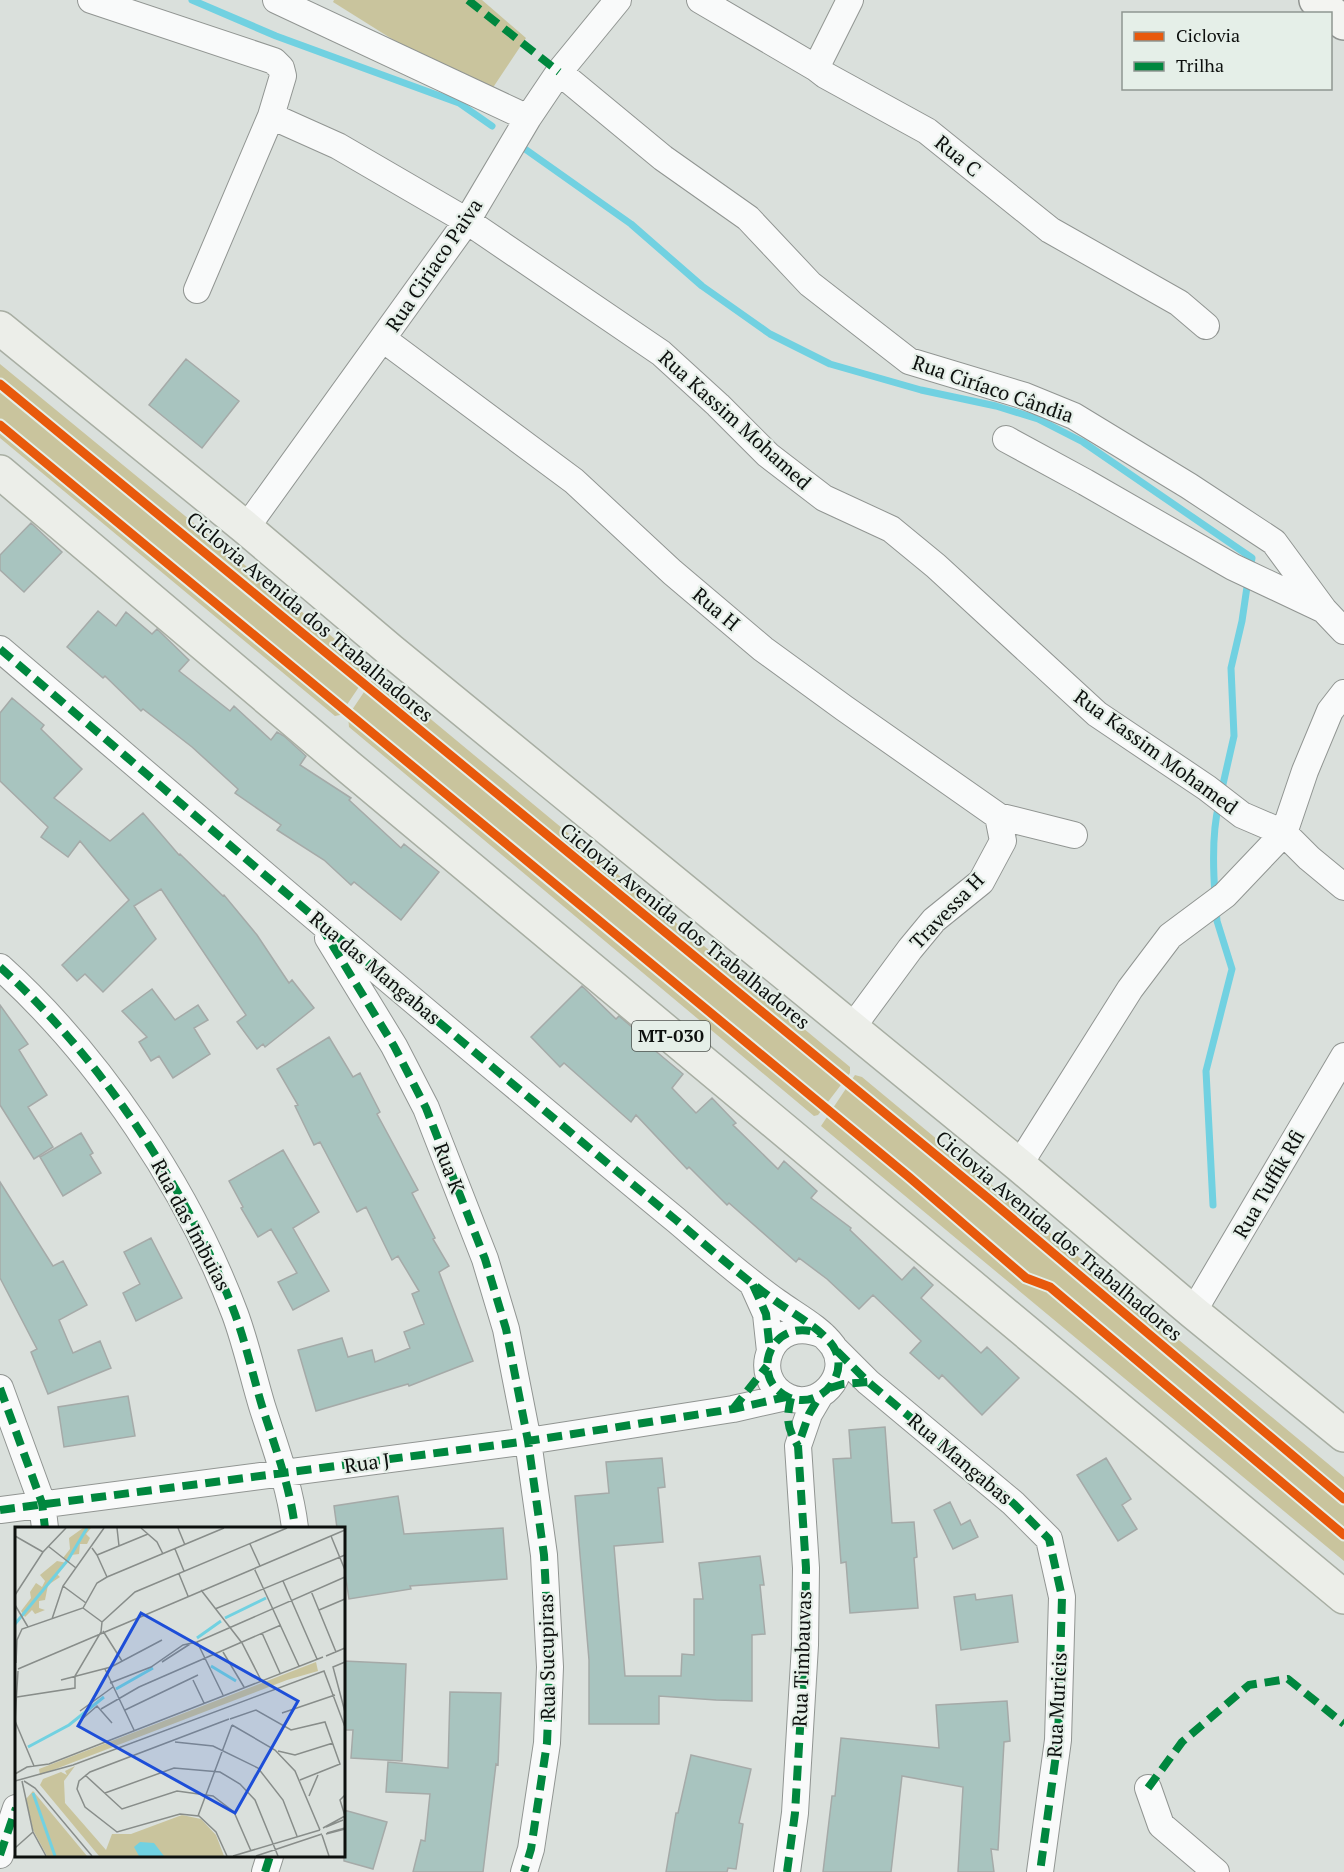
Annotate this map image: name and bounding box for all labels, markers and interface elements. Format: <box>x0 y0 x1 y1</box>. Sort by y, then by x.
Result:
legend <box>1122 12 1332 90</box>
text: Ciclovia <box>1176 23 1240 47</box>
text: Trilha <box>1176 53 1224 77</box>
street label: Rua C <box>930 129 987 182</box>
street label: Rua Ciriaco Paiva <box>379 193 488 337</box>
street label: Rua Kassim Mohamed <box>653 344 817 495</box>
street label: Rua Ciríaco Cândia <box>909 348 1077 429</box>
street label: Ciclovia Avenida dos Trabalhadores <box>181 505 439 728</box>
street label: Rua H <box>687 581 746 636</box>
street label: Rua Kassim Mohamed <box>1069 683 1244 820</box>
street label: Ciclovia Avenida dos Trabalhadores <box>555 816 816 1035</box>
street label: Travessa H <box>903 867 990 955</box>
street label: Rua das Mangabas <box>304 905 447 1031</box>
road number: MT-030 <box>632 1021 710 1051</box>
street label: Ciclovia Avenida dos Trabalhadores <box>930 1124 1188 1347</box>
street label: Rua Tuffik Rfi <box>1227 1125 1311 1243</box>
street label: Rua K <box>428 1139 471 1197</box>
street label: Rua das Imbuias <box>145 1154 237 1295</box>
street label: Rua Mangabas <box>902 1407 1018 1510</box>
street label: Rua J <box>342 1446 392 1479</box>
inset map <box>15 1527 345 1857</box>
street label: Rua Timbauvas <box>786 1590 817 1728</box>
street label: Rua Sucupiras <box>532 1594 561 1720</box>
street label: Rua Muricis <box>1040 1651 1073 1758</box>

